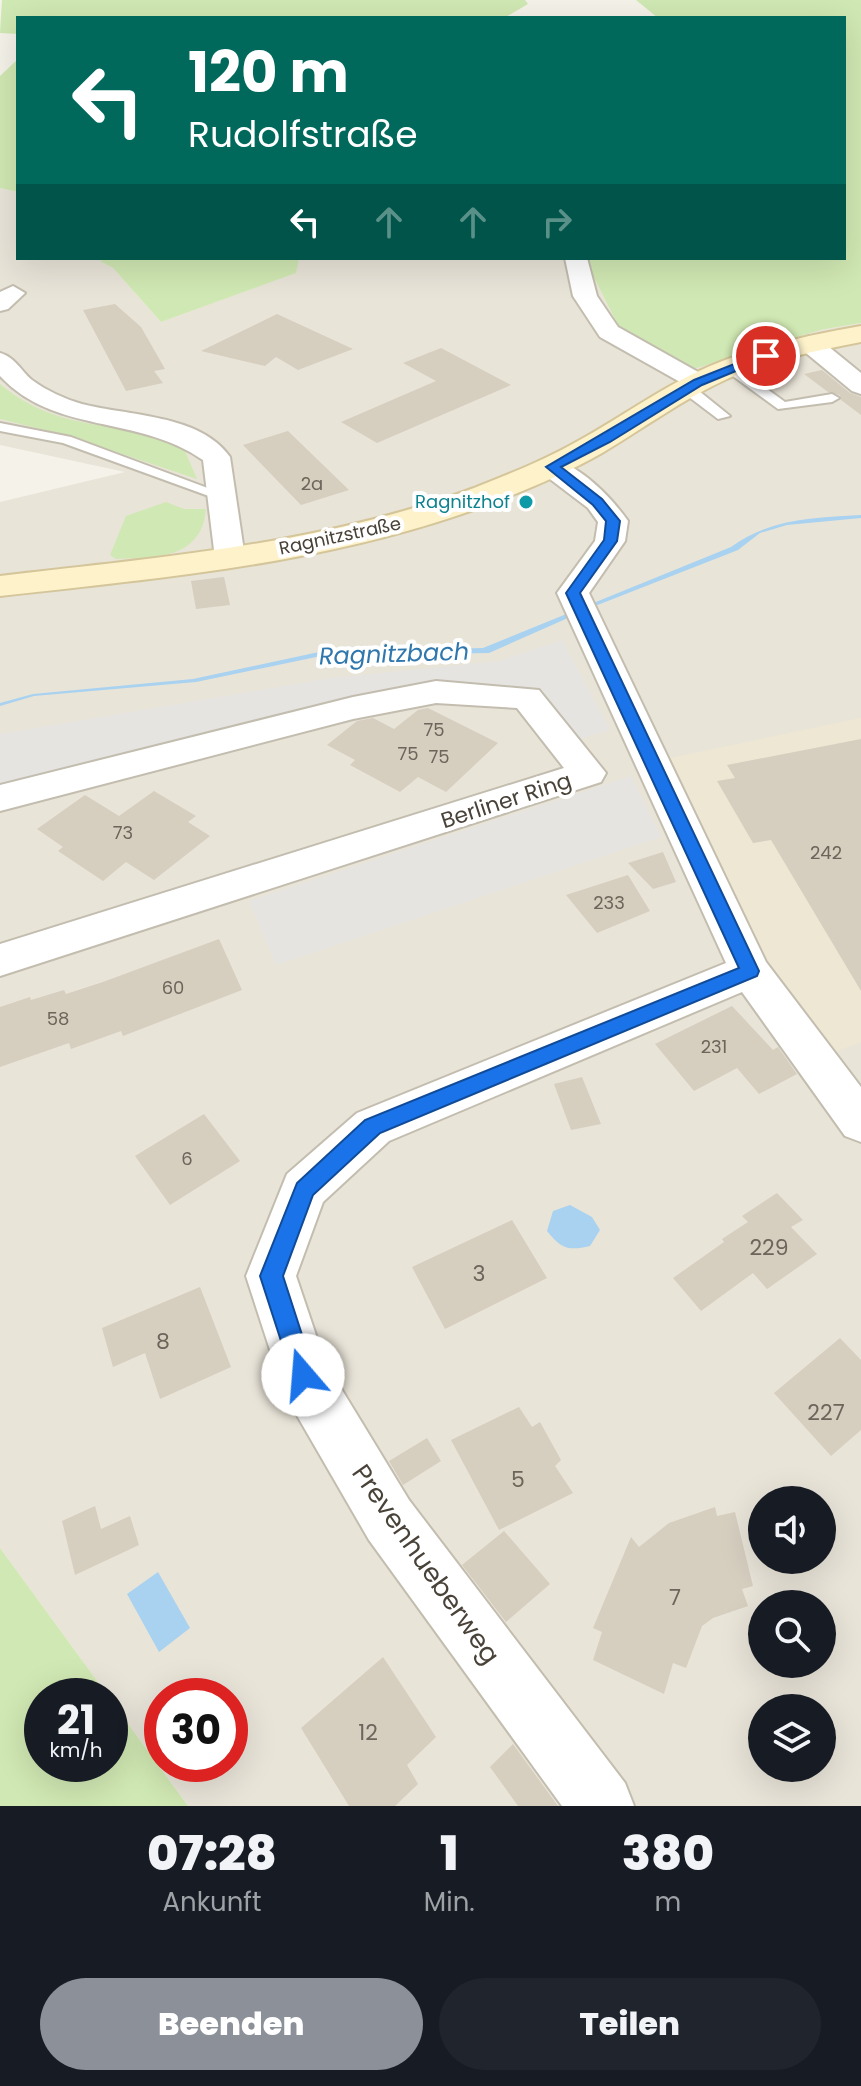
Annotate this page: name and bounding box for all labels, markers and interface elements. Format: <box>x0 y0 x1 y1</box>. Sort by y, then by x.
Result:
text: 120 m <box>188 33 349 112</box>
icon: left <box>56 48 160 152</box>
text: Rudolfstraße <box>188 109 418 160</box>
icon: left <box>283 200 327 244</box>
icon: ahead <box>367 200 411 244</box>
icon: ahead <box>451 200 495 244</box>
icon: right <box>535 200 579 244</box>
pin <box>732 322 800 390</box>
icon: arrive <box>744 334 788 378</box>
house number: 2a <box>301 471 323 496</box>
place label: Ragnitzhof <box>415 489 510 514</box>
marker: Ragnitzhof <box>517 493 535 511</box>
street label: Ragnitzstraße <box>277 510 403 561</box>
water label: Ragnitzbach <box>318 634 470 673</box>
house number: 75 <box>423 717 445 742</box>
house number: 75 <box>397 741 419 766</box>
house number: 75 <box>428 744 450 769</box>
street label: Berliner Ring <box>437 765 575 836</box>
house number: 73 <box>113 820 133 845</box>
house number: 242 <box>810 840 842 865</box>
house number: 233 <box>593 890 625 915</box>
house number: 60 <box>162 975 184 1000</box>
house number: 58 <box>47 1006 69 1031</box>
house number: 231 <box>701 1034 727 1059</box>
house number: 6 <box>181 1146 193 1171</box>
house number: 229 <box>749 1232 789 1263</box>
house number: 3 <box>473 1258 485 1289</box>
house number: 8 <box>156 1326 170 1357</box>
position arrow <box>261 1333 345 1417</box>
house number: 227 <box>807 1397 845 1428</box>
street label: Prevenhueberweg <box>344 1457 508 1671</box>
house number: 5 <box>511 1464 525 1495</box>
map controls <box>748 1486 836 1782</box>
button: sound <box>748 1486 836 1574</box>
house number: 7 <box>669 1582 681 1613</box>
button: search <box>748 1590 836 1678</box>
speed limit sign: 30 <box>144 1678 248 1782</box>
text: 21 <box>57 1692 95 1748</box>
button: layers <box>748 1694 836 1782</box>
house number: 12 <box>358 1717 378 1748</box>
text: km/h <box>49 1736 103 1764</box>
text: 07:28 <box>147 1820 277 1887</box>
text: 1 <box>440 1820 459 1887</box>
text: 380 <box>622 1820 714 1887</box>
text: Ankunft <box>163 1884 261 1920</box>
text: Min. <box>424 1884 475 1920</box>
text: m <box>654 1884 681 1920</box>
button: Beenden <box>40 1978 423 2070</box>
button: Teilen <box>439 1978 821 2070</box>

